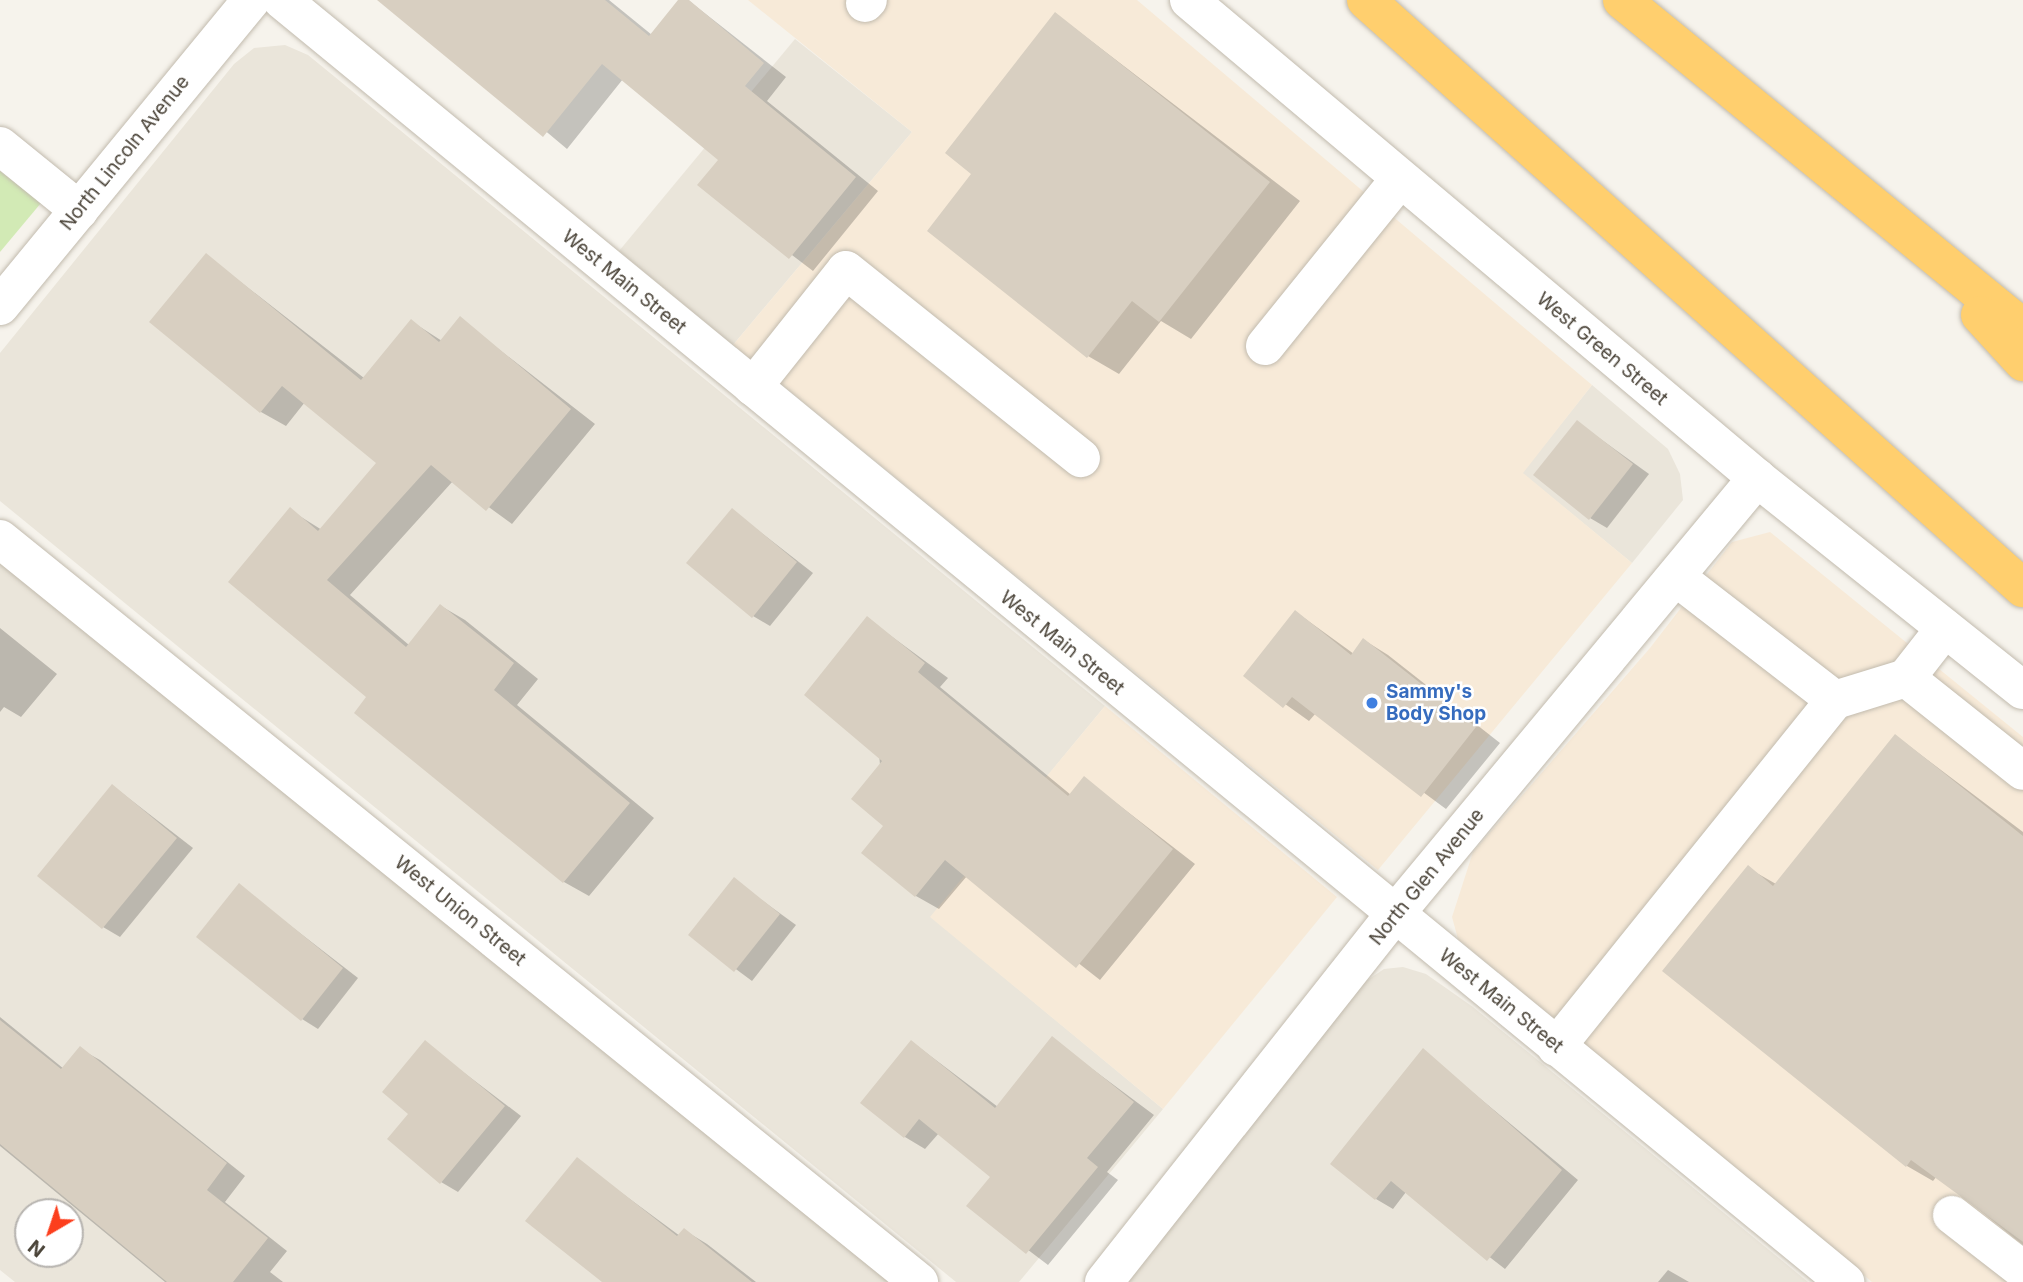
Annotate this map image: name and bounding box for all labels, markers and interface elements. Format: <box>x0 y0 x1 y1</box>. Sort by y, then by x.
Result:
street label: North Lincoln Avenue <box>56 71 194 235</box>
street label: West Main Street <box>557 225 691 339</box>
street label: West Green Street <box>1532 288 1672 410</box>
street label: West Main Street <box>995 586 1129 700</box>
place label: Sammy's Body Shop <box>1386 681 1486 725</box>
marker: Sammy's Body Shop <box>1364 695 1380 711</box>
street label: North Glen Avenue <box>1365 804 1489 950</box>
street label: West Union Street <box>390 851 530 971</box>
street label: West Main Street <box>1434 944 1568 1058</box>
north arrow <box>14 1198 84 1268</box>
text: N <box>24 1235 50 1262</box>

